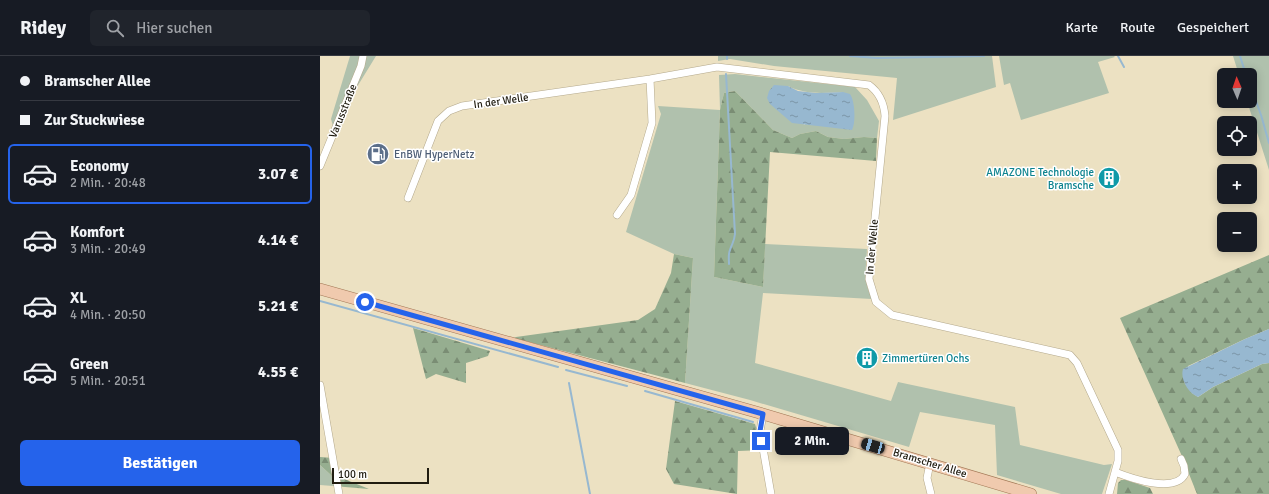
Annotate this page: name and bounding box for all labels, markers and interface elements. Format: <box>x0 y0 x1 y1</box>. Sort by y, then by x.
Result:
search box <box>90 10 370 46</box>
text: Ridey <box>20 16 66 40</box>
icon: search <box>104 17 126 39</box>
text: Hier suchen <box>136 19 213 37</box>
text: Karte <box>1065 19 1098 36</box>
text: Route <box>1120 19 1155 36</box>
text: Gespeichert <box>1177 19 1249 36</box>
north arrow <box>1217 68 1257 108</box>
map controls <box>1217 68 1257 252</box>
text: Bramscher Allee <box>44 72 151 90</box>
street label: Varusstraße <box>326 82 360 140</box>
street label: In der Welle <box>473 91 529 111</box>
text: Zur Stuckwiese <box>44 111 145 129</box>
button: locate <box>1217 116 1257 156</box>
fuel station icon: EnBW HyperNetz <box>365 141 391 167</box>
place label: EnBW HyperNetz <box>394 148 474 161</box>
icon: car <box>22 156 58 192</box>
text: Economy <box>70 157 129 175</box>
button: + <box>1217 164 1257 204</box>
text: 3.07 € <box>258 165 298 183</box>
building icon: AMAZONE Technologie Bramsche <box>1096 165 1122 191</box>
place label: AMAZONE Technologie Bramsche <box>986 166 1094 192</box>
text: 2 Min. · 20:48 <box>70 175 146 191</box>
button: − <box>1217 212 1257 252</box>
street label: In der Welle <box>863 219 881 275</box>
icon: car <box>22 222 58 258</box>
text: Komfort <box>70 223 124 241</box>
text: 4.14 € <box>258 231 298 249</box>
text: 3 Min. · 20:49 <box>70 241 146 257</box>
icon: car <box>22 288 58 324</box>
text: XL <box>70 289 87 307</box>
route start <box>356 293 374 311</box>
text: 5.21 € <box>258 297 298 315</box>
text: 4 Min. · 20:50 <box>70 307 146 323</box>
building icon: Zimmertüren Ochs <box>854 345 880 371</box>
place label: Zimmertüren Ochs <box>882 352 970 365</box>
icon: car <box>22 354 58 390</box>
text: Green <box>70 355 109 373</box>
text: 4.55 € <box>258 363 298 381</box>
text: 5 Min. · 20:51 <box>70 373 146 389</box>
callout: 2 Min. <box>775 427 849 455</box>
route end <box>752 432 770 450</box>
text: 2 Min. <box>794 433 830 449</box>
car <box>860 437 886 455</box>
button: Bestätigen <box>20 440 300 486</box>
street label: Bramscher Allee <box>891 446 969 480</box>
scale bar <box>332 466 429 485</box>
text: 100 m <box>338 468 367 481</box>

